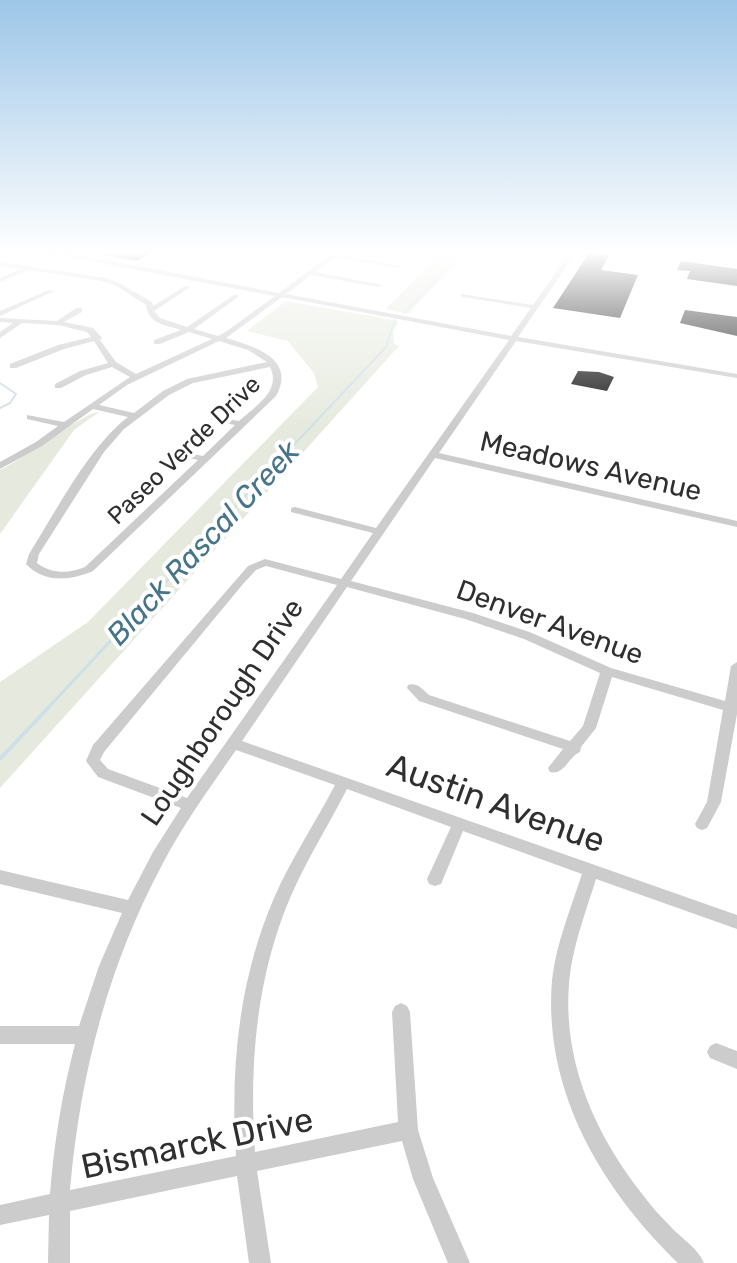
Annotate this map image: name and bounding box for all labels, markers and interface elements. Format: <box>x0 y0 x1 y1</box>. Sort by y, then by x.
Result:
street label: Paseo Verde Drive <box>102 370 266 530</box>
street label: Meadows Avenue <box>477 424 705 508</box>
water label: Black Rascal Creek <box>99 433 307 652</box>
street label: Denver Avenue <box>452 573 648 671</box>
street label: Loughborough Drive <box>134 592 310 832</box>
street label: Austin Avenue <box>381 745 611 861</box>
street label: Bismarck Drive <box>77 1098 317 1188</box>

